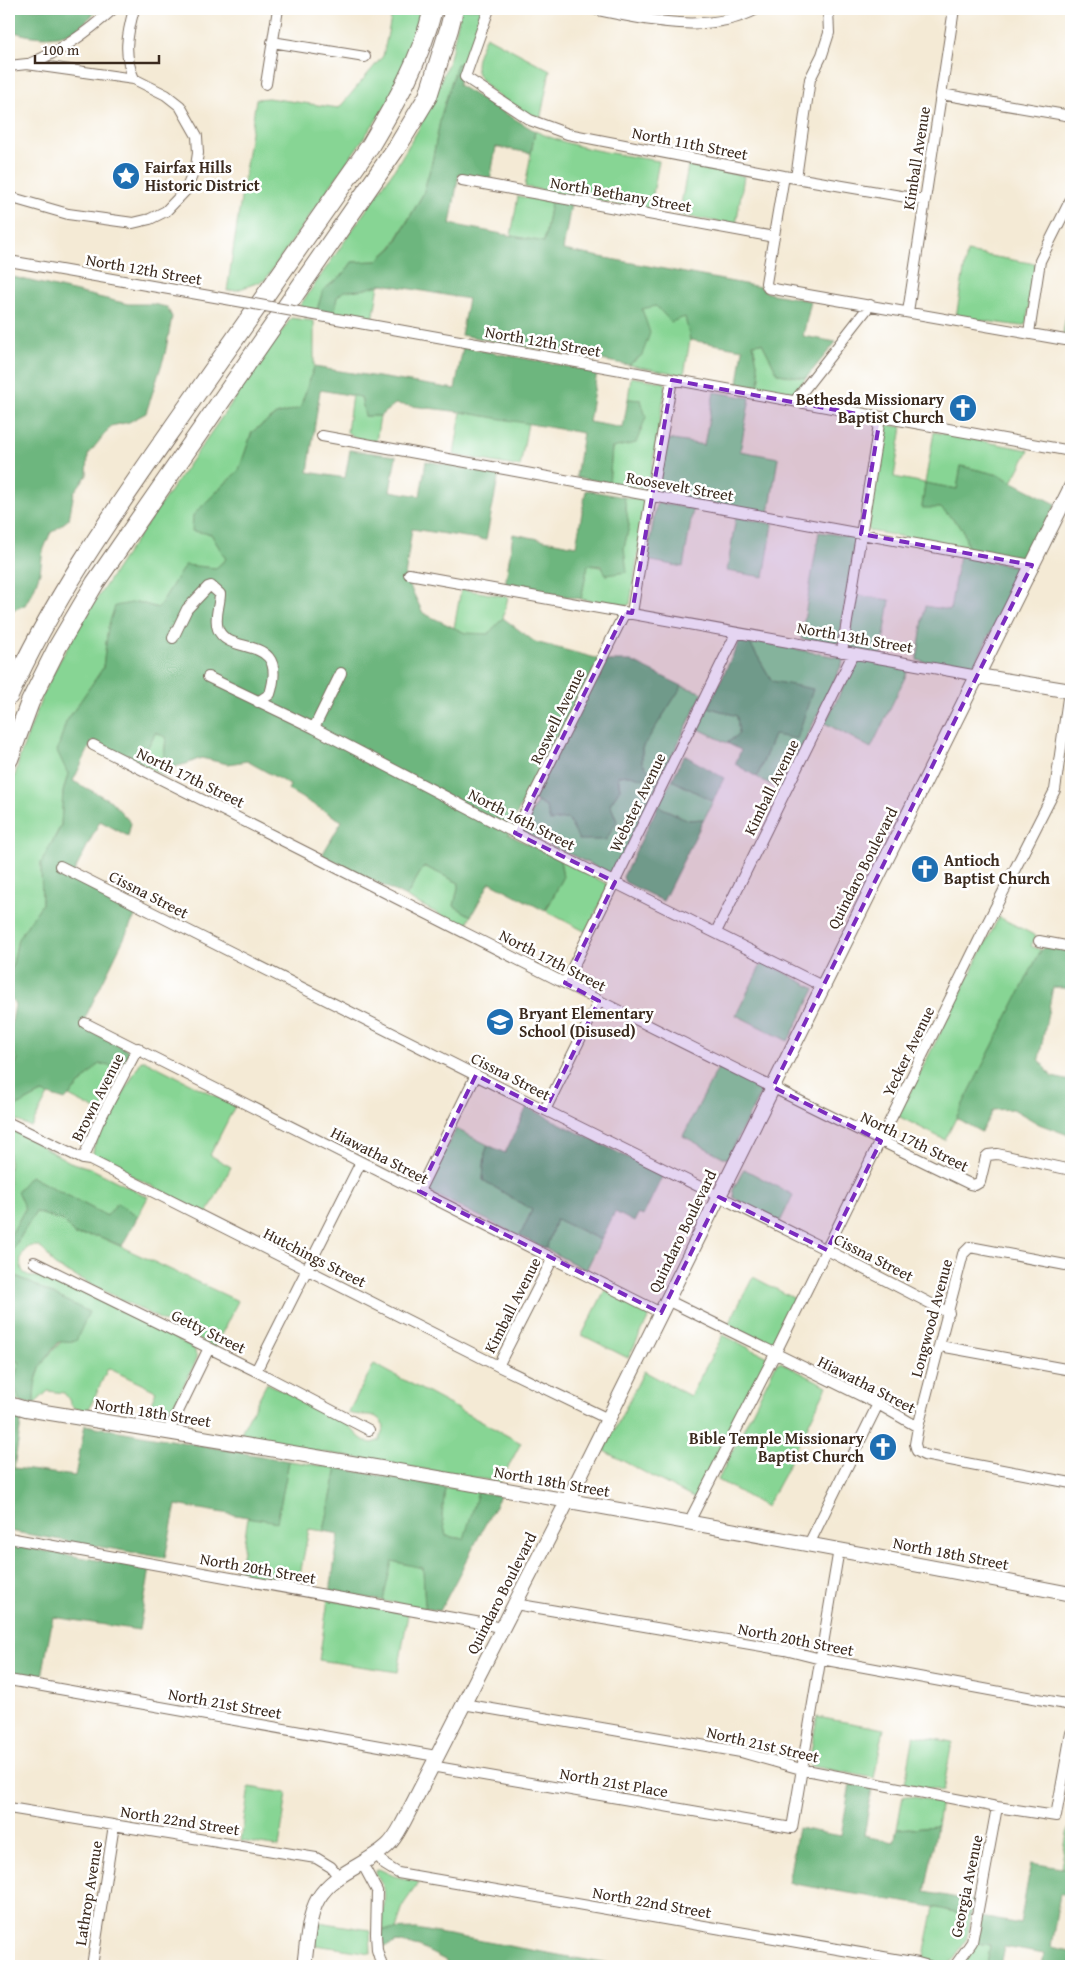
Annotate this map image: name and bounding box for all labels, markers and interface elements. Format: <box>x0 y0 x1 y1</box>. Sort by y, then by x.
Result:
scale bar <box>35 32 159 64</box>
text: 100 m <box>42 39 80 60</box>
street label: Kimball Avenue <box>896 104 936 212</box>
street label: North 11th Street <box>630 120 750 166</box>
place label: Fairfax Hills Historic District <box>145 155 260 197</box>
place icon: Fairfax Hills Historic District <box>111 161 141 191</box>
street label: North Bethany Street <box>548 170 694 218</box>
street label: North 12th Street <box>84 247 204 291</box>
street label: North 12th Street <box>483 319 603 363</box>
place label: Bethesda Missionary Baptist Church <box>796 387 945 429</box>
church icon: Bethesda Missionary Baptist Church <box>948 393 978 423</box>
street label: Roosevelt Street <box>624 465 736 507</box>
street label: North 13th Street <box>795 615 915 659</box>
street label: Roswell Avenue <box>523 664 591 768</box>
street label: Kimball Avenue <box>737 735 805 839</box>
street label: North 17th Street <box>133 740 249 814</box>
street label: Webster Avenue <box>603 748 671 856</box>
street label: North 16th Street <box>464 782 580 857</box>
street label: Quindaro Boulevard <box>821 802 903 933</box>
place label: Antioch Baptist Church <box>944 848 1051 890</box>
church icon: Antioch Baptist Church <box>910 854 940 884</box>
street label: Cissna Street <box>105 864 193 924</box>
street label: North 17th Street <box>495 923 611 998</box>
place label: Bryant Elementary School (Disused) <box>519 1001 654 1043</box>
street label: Yecker Avenue <box>876 1002 940 1100</box>
school or university icon: Bryant Elementary School (Disused) <box>485 1007 515 1037</box>
street label: Cissna Street <box>467 1046 555 1106</box>
street label: Brown Avenue <box>64 1049 130 1145</box>
street label: North 17th Street <box>857 1104 973 1178</box>
street label: Hiawatha Street <box>327 1120 434 1190</box>
street label: Quindaro Boulevard <box>642 1165 722 1297</box>
street label: Hutchings Street <box>259 1221 371 1293</box>
street label: Cissna Street <box>830 1227 918 1287</box>
street label: Kimball Avenue <box>478 1253 546 1357</box>
street label: Longwood Avenue <box>904 1256 958 1380</box>
street label: Getty Street <box>168 1303 251 1360</box>
street label: Hiawatha Street <box>814 1349 921 1419</box>
street label: North 18th Street <box>93 1391 213 1433</box>
place label: Bible Temple Missionary Baptist Church <box>689 1426 865 1468</box>
church icon: Bible Temple Missionary Baptist Church <box>868 1432 898 1462</box>
street label: North 18th Street <box>492 1459 612 1503</box>
street label: Quindaro Boulevard <box>460 1527 542 1658</box>
street label: North 18th Street <box>891 1530 1011 1576</box>
street label: North 20th Street <box>198 1546 318 1590</box>
street label: North 20th Street <box>736 1616 856 1662</box>
street label: North 21st Street <box>166 1681 284 1725</box>
street label: North 21st Street <box>704 1719 822 1769</box>
street label: North 21st Place <box>558 1761 670 1803</box>
street label: North 22nd Street <box>119 1799 242 1841</box>
street label: Georgia Avenue <box>943 1832 989 1940</box>
street label: Lathrop Avenue <box>68 1839 108 1947</box>
street label: North 22nd Street <box>591 1880 714 1924</box>

